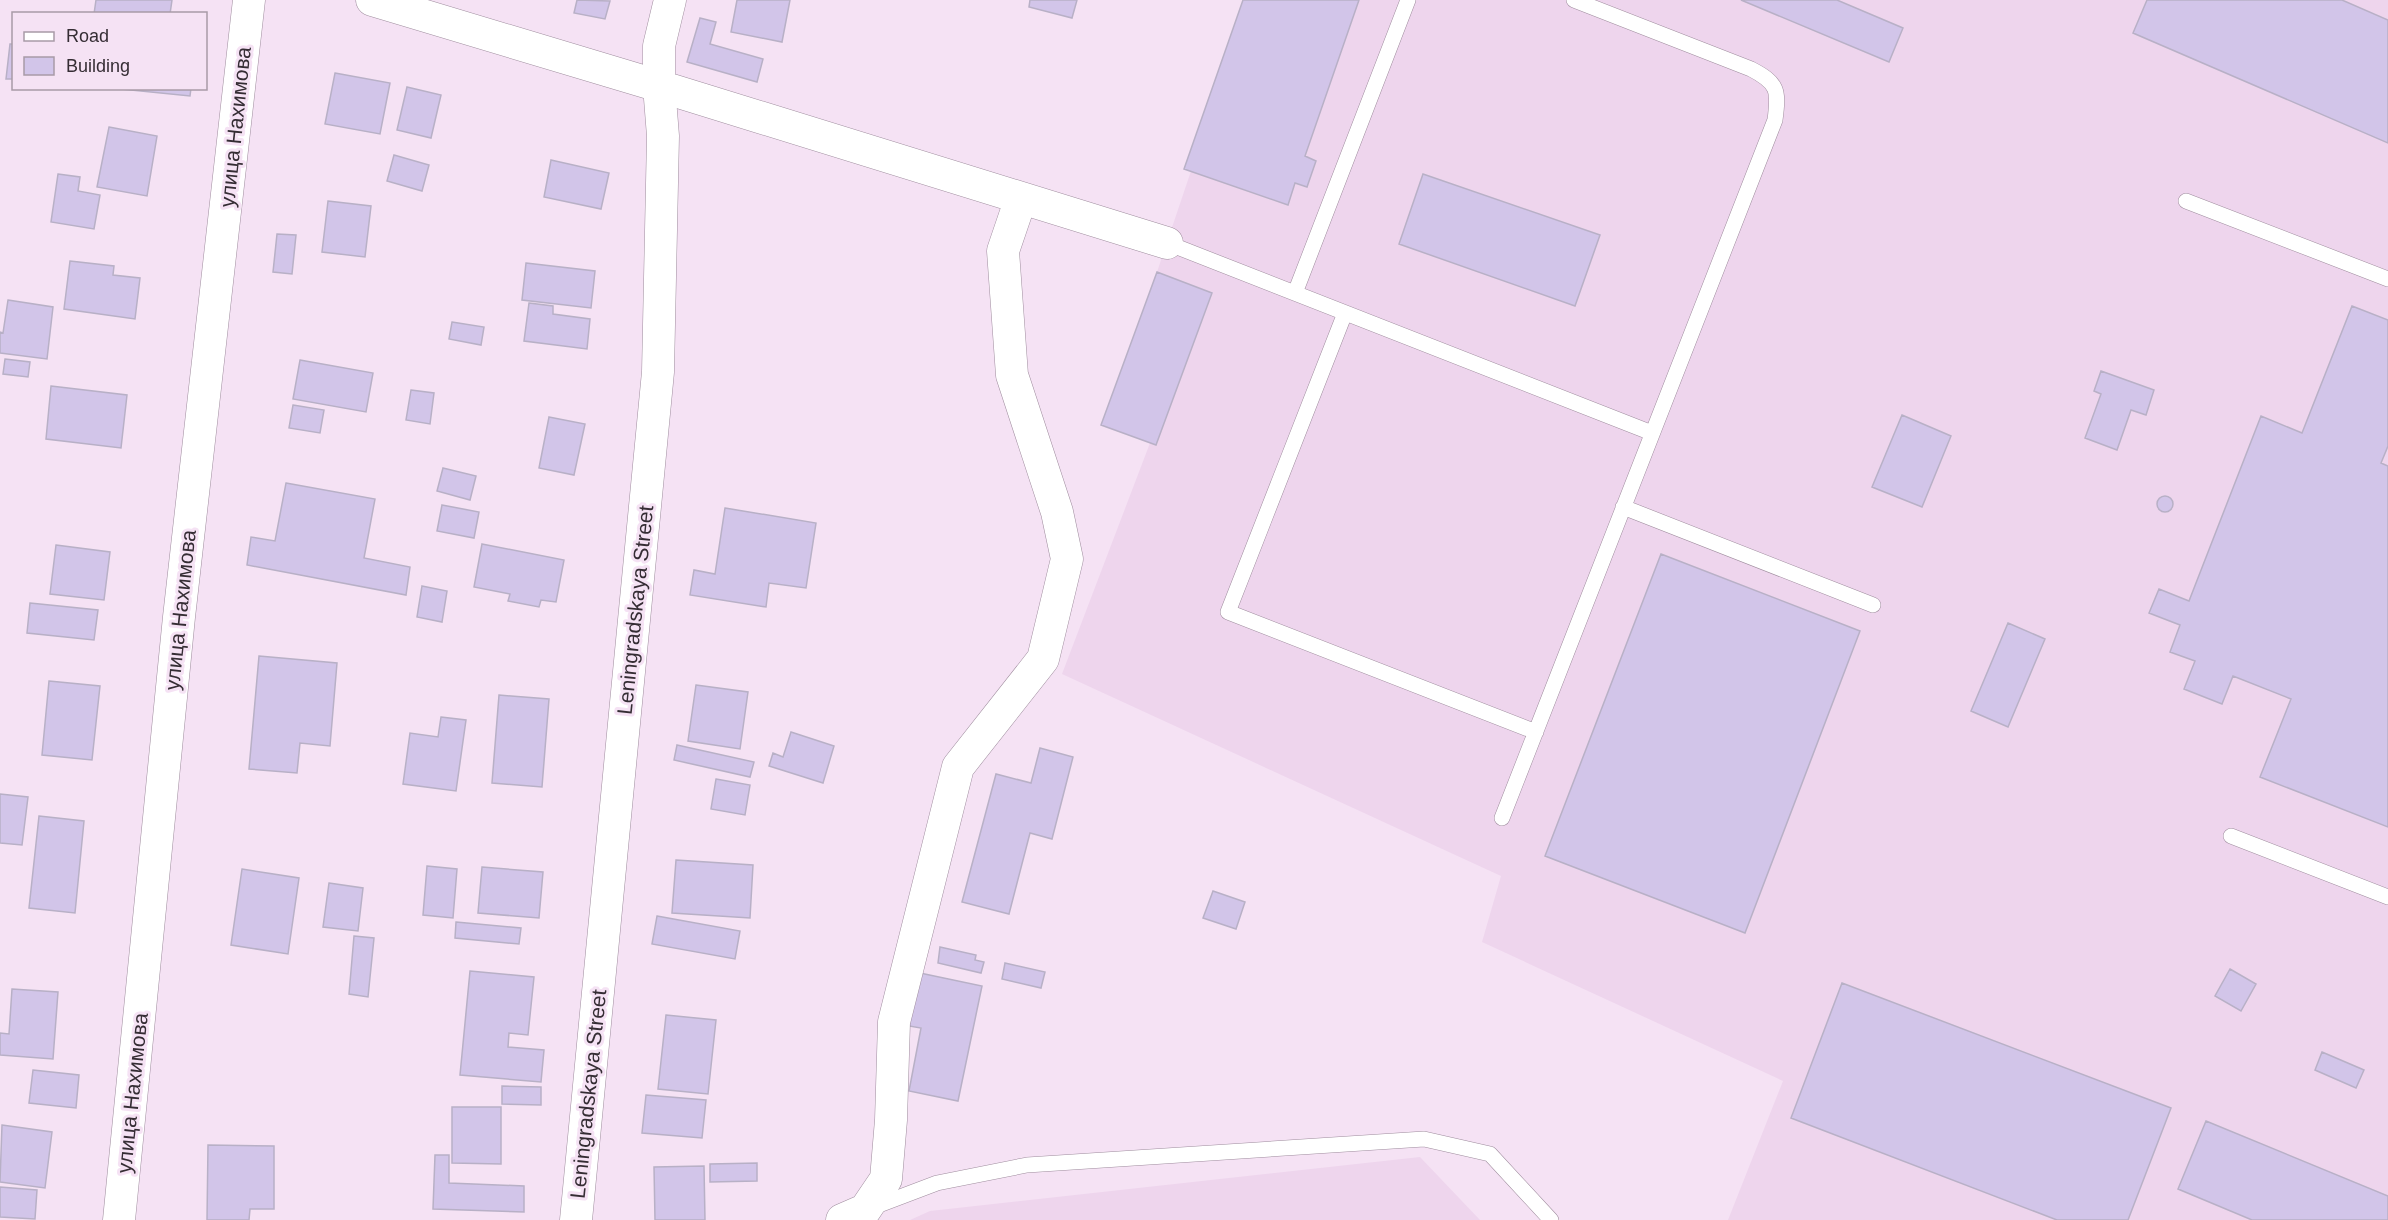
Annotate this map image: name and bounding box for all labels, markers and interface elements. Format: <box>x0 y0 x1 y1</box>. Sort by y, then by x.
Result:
legend <box>12 12 207 90</box>
text: Road <box>66 26 109 46</box>
street label: улица Нахимова <box>215 45 255 208</box>
text: Building <box>66 56 130 76</box>
street label: Leningradskaya Street <box>613 504 657 716</box>
street label: улица Нахимова <box>160 528 200 691</box>
street label: Leningradskaya Street <box>566 988 610 1200</box>
street label: улица Нахимова <box>112 1011 152 1174</box>

